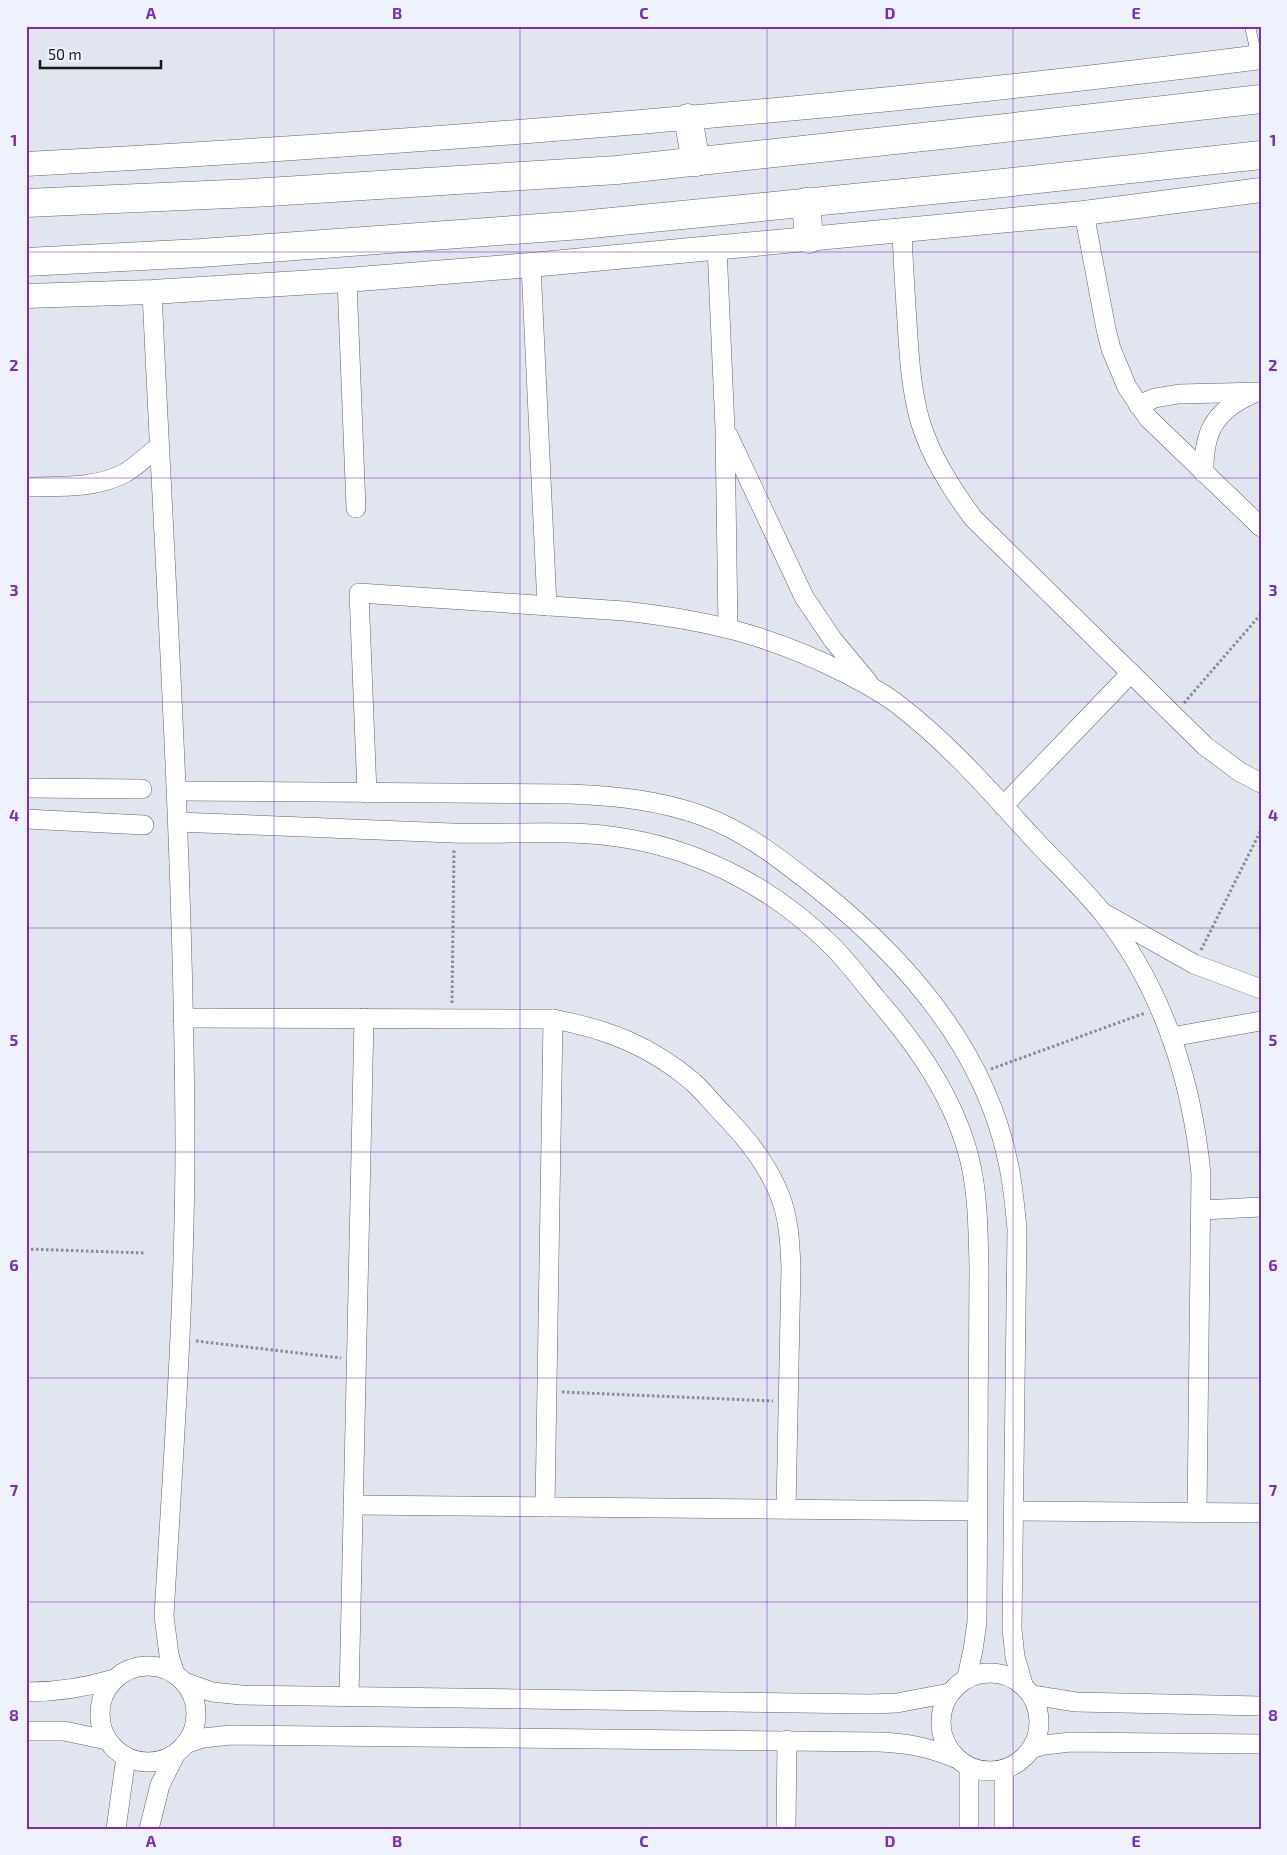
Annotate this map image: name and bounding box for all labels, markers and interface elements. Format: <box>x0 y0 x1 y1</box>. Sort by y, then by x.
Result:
text: A <box>146 3 157 22</box>
text: B <box>392 3 402 22</box>
text: C <box>639 3 649 22</box>
text: D <box>885 3 896 22</box>
text: E <box>1131 3 1141 22</box>
scale bar <box>40 38 161 70</box>
text: 50 m <box>48 45 82 63</box>
text: 1 <box>11 130 17 149</box>
text: 1 <box>1270 130 1276 149</box>
text: 2 <box>9 355 19 374</box>
text: 2 <box>1268 355 1278 374</box>
text: 3 <box>9 580 19 599</box>
text: 3 <box>1268 580 1278 599</box>
text: 4 <box>9 805 19 824</box>
text: 4 <box>1268 805 1278 824</box>
text: 5 <box>10 1030 19 1049</box>
text: 5 <box>1269 1030 1278 1049</box>
text: 6 <box>9 1255 19 1274</box>
text: 6 <box>1268 1255 1278 1274</box>
text: 7 <box>10 1480 19 1499</box>
text: 7 <box>1269 1480 1278 1499</box>
text: 8 <box>9 1705 19 1724</box>
text: 8 <box>1268 1705 1278 1724</box>
text: A <box>146 1831 157 1850</box>
text: B <box>392 1831 402 1850</box>
text: C <box>639 1831 649 1850</box>
text: D <box>885 1831 896 1850</box>
text: E <box>1131 1831 1141 1850</box>

